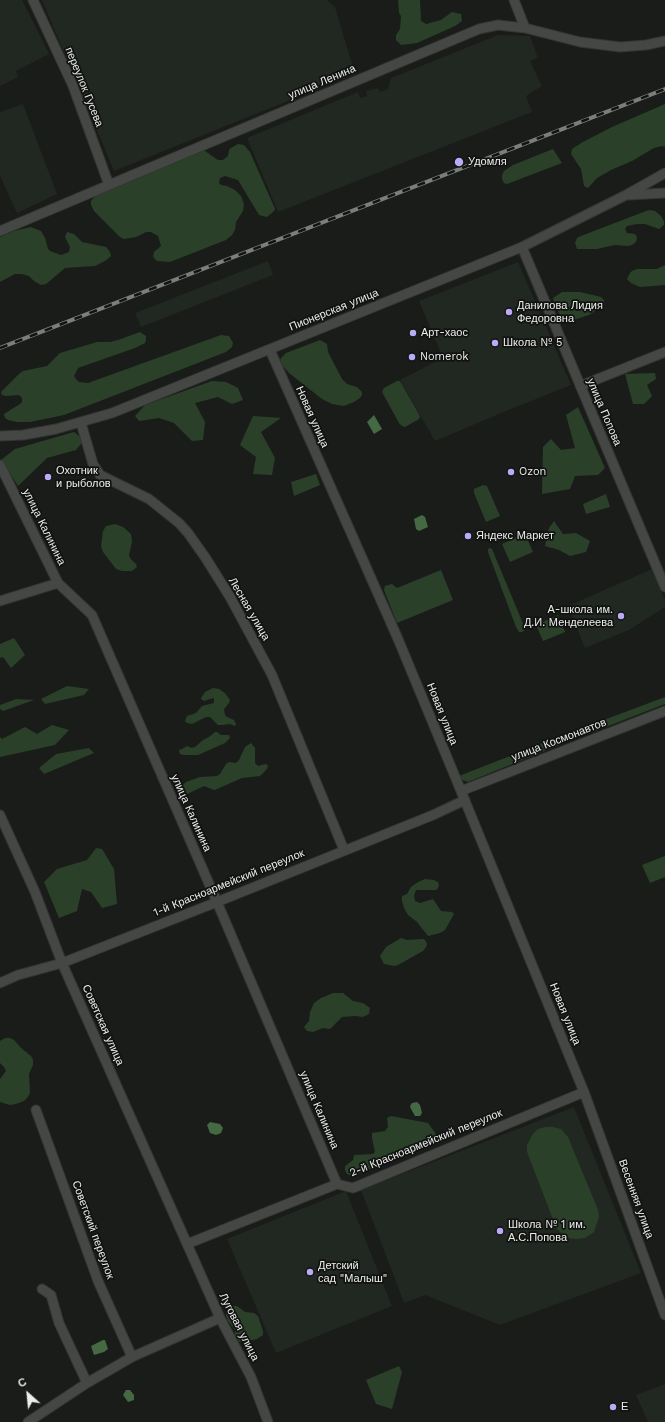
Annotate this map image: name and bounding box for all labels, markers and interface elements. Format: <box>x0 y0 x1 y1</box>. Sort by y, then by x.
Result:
street label: переулок Гусева <box>62 45 106 129</box>
street label: улица Ленина <box>286 62 358 102</box>
place label: Удомля <box>468 155 507 169</box>
marker: Удомля <box>453 156 465 168</box>
street label: Пионерская улица <box>287 286 381 334</box>
place label: Данилова Лидия Федоровна <box>517 299 603 325</box>
marker: Данилова Лидия Федоровна <box>504 307 514 317</box>
place label: Арт-хаос <box>421 326 468 340</box>
marker: Арт-хаос <box>408 328 418 338</box>
place label: Школа № 5 <box>503 336 562 350</box>
marker: Школа № 5 <box>490 338 500 348</box>
place label: Nomerok <box>420 350 469 364</box>
marker: Nomerok <box>407 352 417 362</box>
street label: улица Попова <box>584 376 624 448</box>
street label: Новая улица <box>293 384 331 450</box>
place label: Охотник и рыболов <box>56 464 111 490</box>
place label: Ozon <box>519 465 546 479</box>
marker: Ozon <box>506 467 516 477</box>
marker: Охотник и рыболов <box>43 472 53 482</box>
street label: улица Калинина <box>20 487 68 567</box>
place label: Яндекс Маркет <box>476 529 554 543</box>
marker: Яндекс Маркет <box>463 531 473 541</box>
street label: Лесная улица <box>226 575 272 643</box>
place label: А-школа им. Д.И. Менделеева <box>524 603 613 629</box>
marker: А-школа им. Д.И. Менделеева <box>616 611 626 621</box>
street label: Новая улица <box>424 681 460 747</box>
street label: улица Космонавтов <box>510 716 608 764</box>
street label: улица Калинина <box>168 772 214 854</box>
street label: 1-й Красноармейский переулок <box>152 847 306 919</box>
street label: Новая улица <box>547 981 583 1047</box>
street label: Советская улица <box>79 983 127 1067</box>
street label: улица Калинина <box>297 1069 341 1151</box>
street label: 2-й Красноармейский переулок <box>348 1106 504 1180</box>
street label: Весенняя улица <box>616 1158 656 1240</box>
street label: Советский переулок <box>69 1179 117 1281</box>
place label: Школа № 1 им. А.С.Попова <box>508 1218 586 1244</box>
marker: Школа № 1 им. А.С.Попова <box>495 1226 505 1236</box>
place label: Детский сад "Малыш" <box>318 1259 387 1285</box>
marker: Детский сад "Малыш" <box>305 1267 315 1277</box>
street label: Луговая улица <box>216 1291 262 1363</box>
north arrow <box>8 1374 48 1414</box>
text: С <box>16 1375 29 1390</box>
place label: Е <box>621 1400 628 1414</box>
marker: Е <box>608 1402 618 1412</box>

